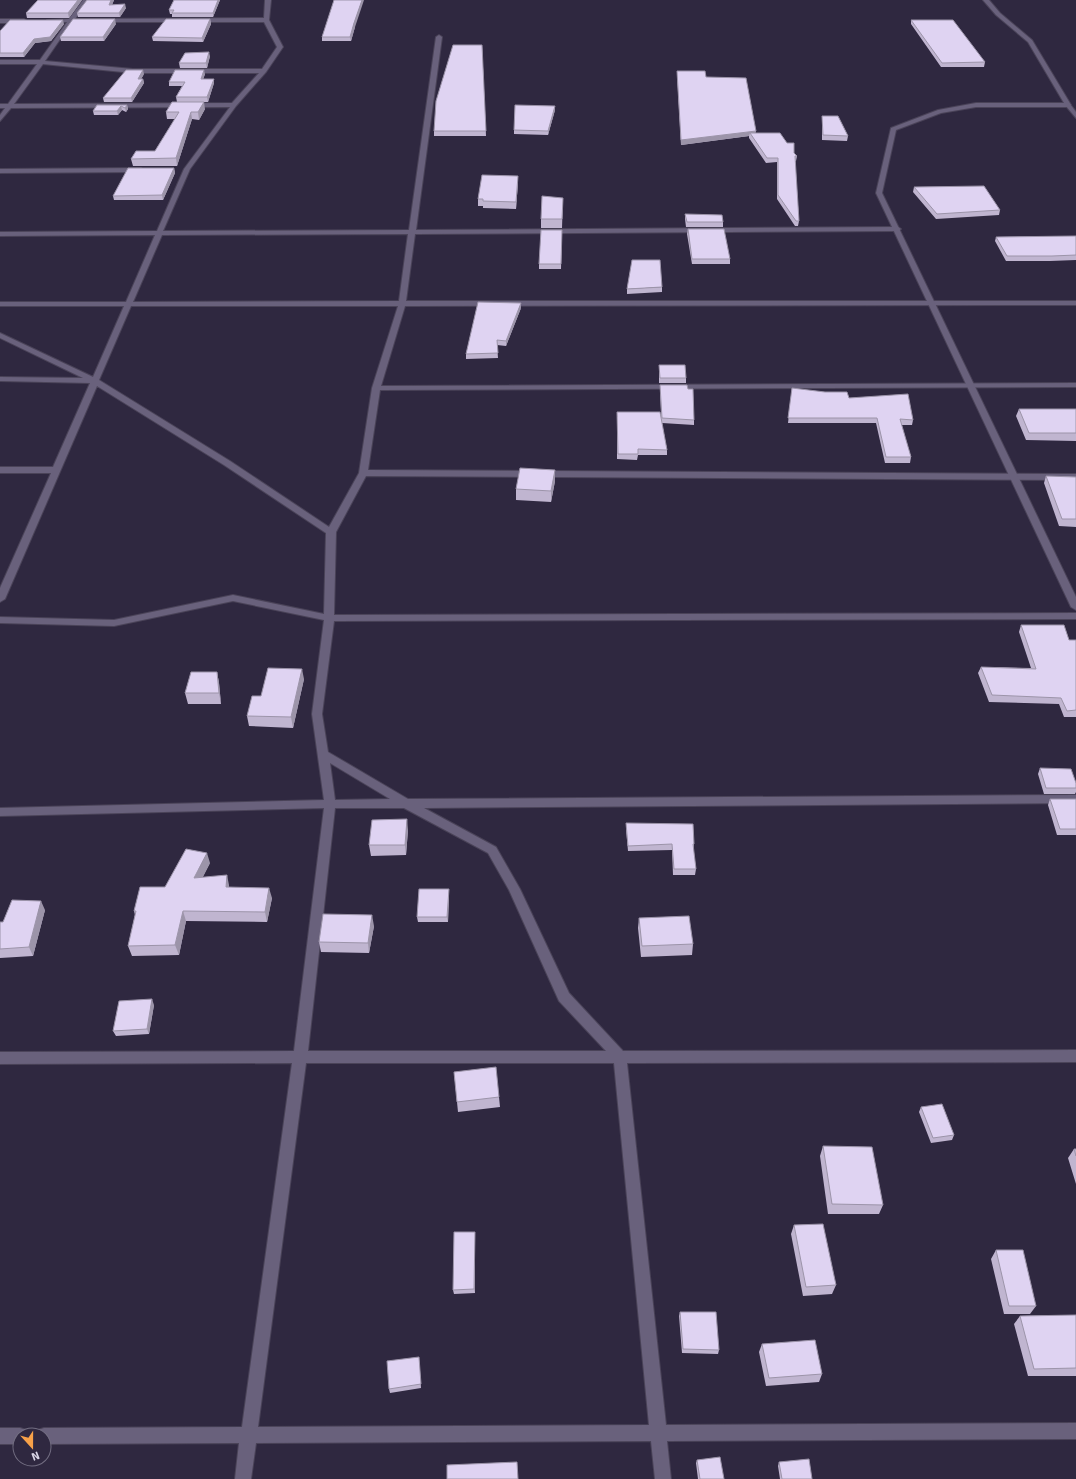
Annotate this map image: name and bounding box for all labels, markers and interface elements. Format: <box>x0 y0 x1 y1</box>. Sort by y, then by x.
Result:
north arrow <box>12 1427 52 1467</box>
text: N <box>30 1448 41 1463</box>

